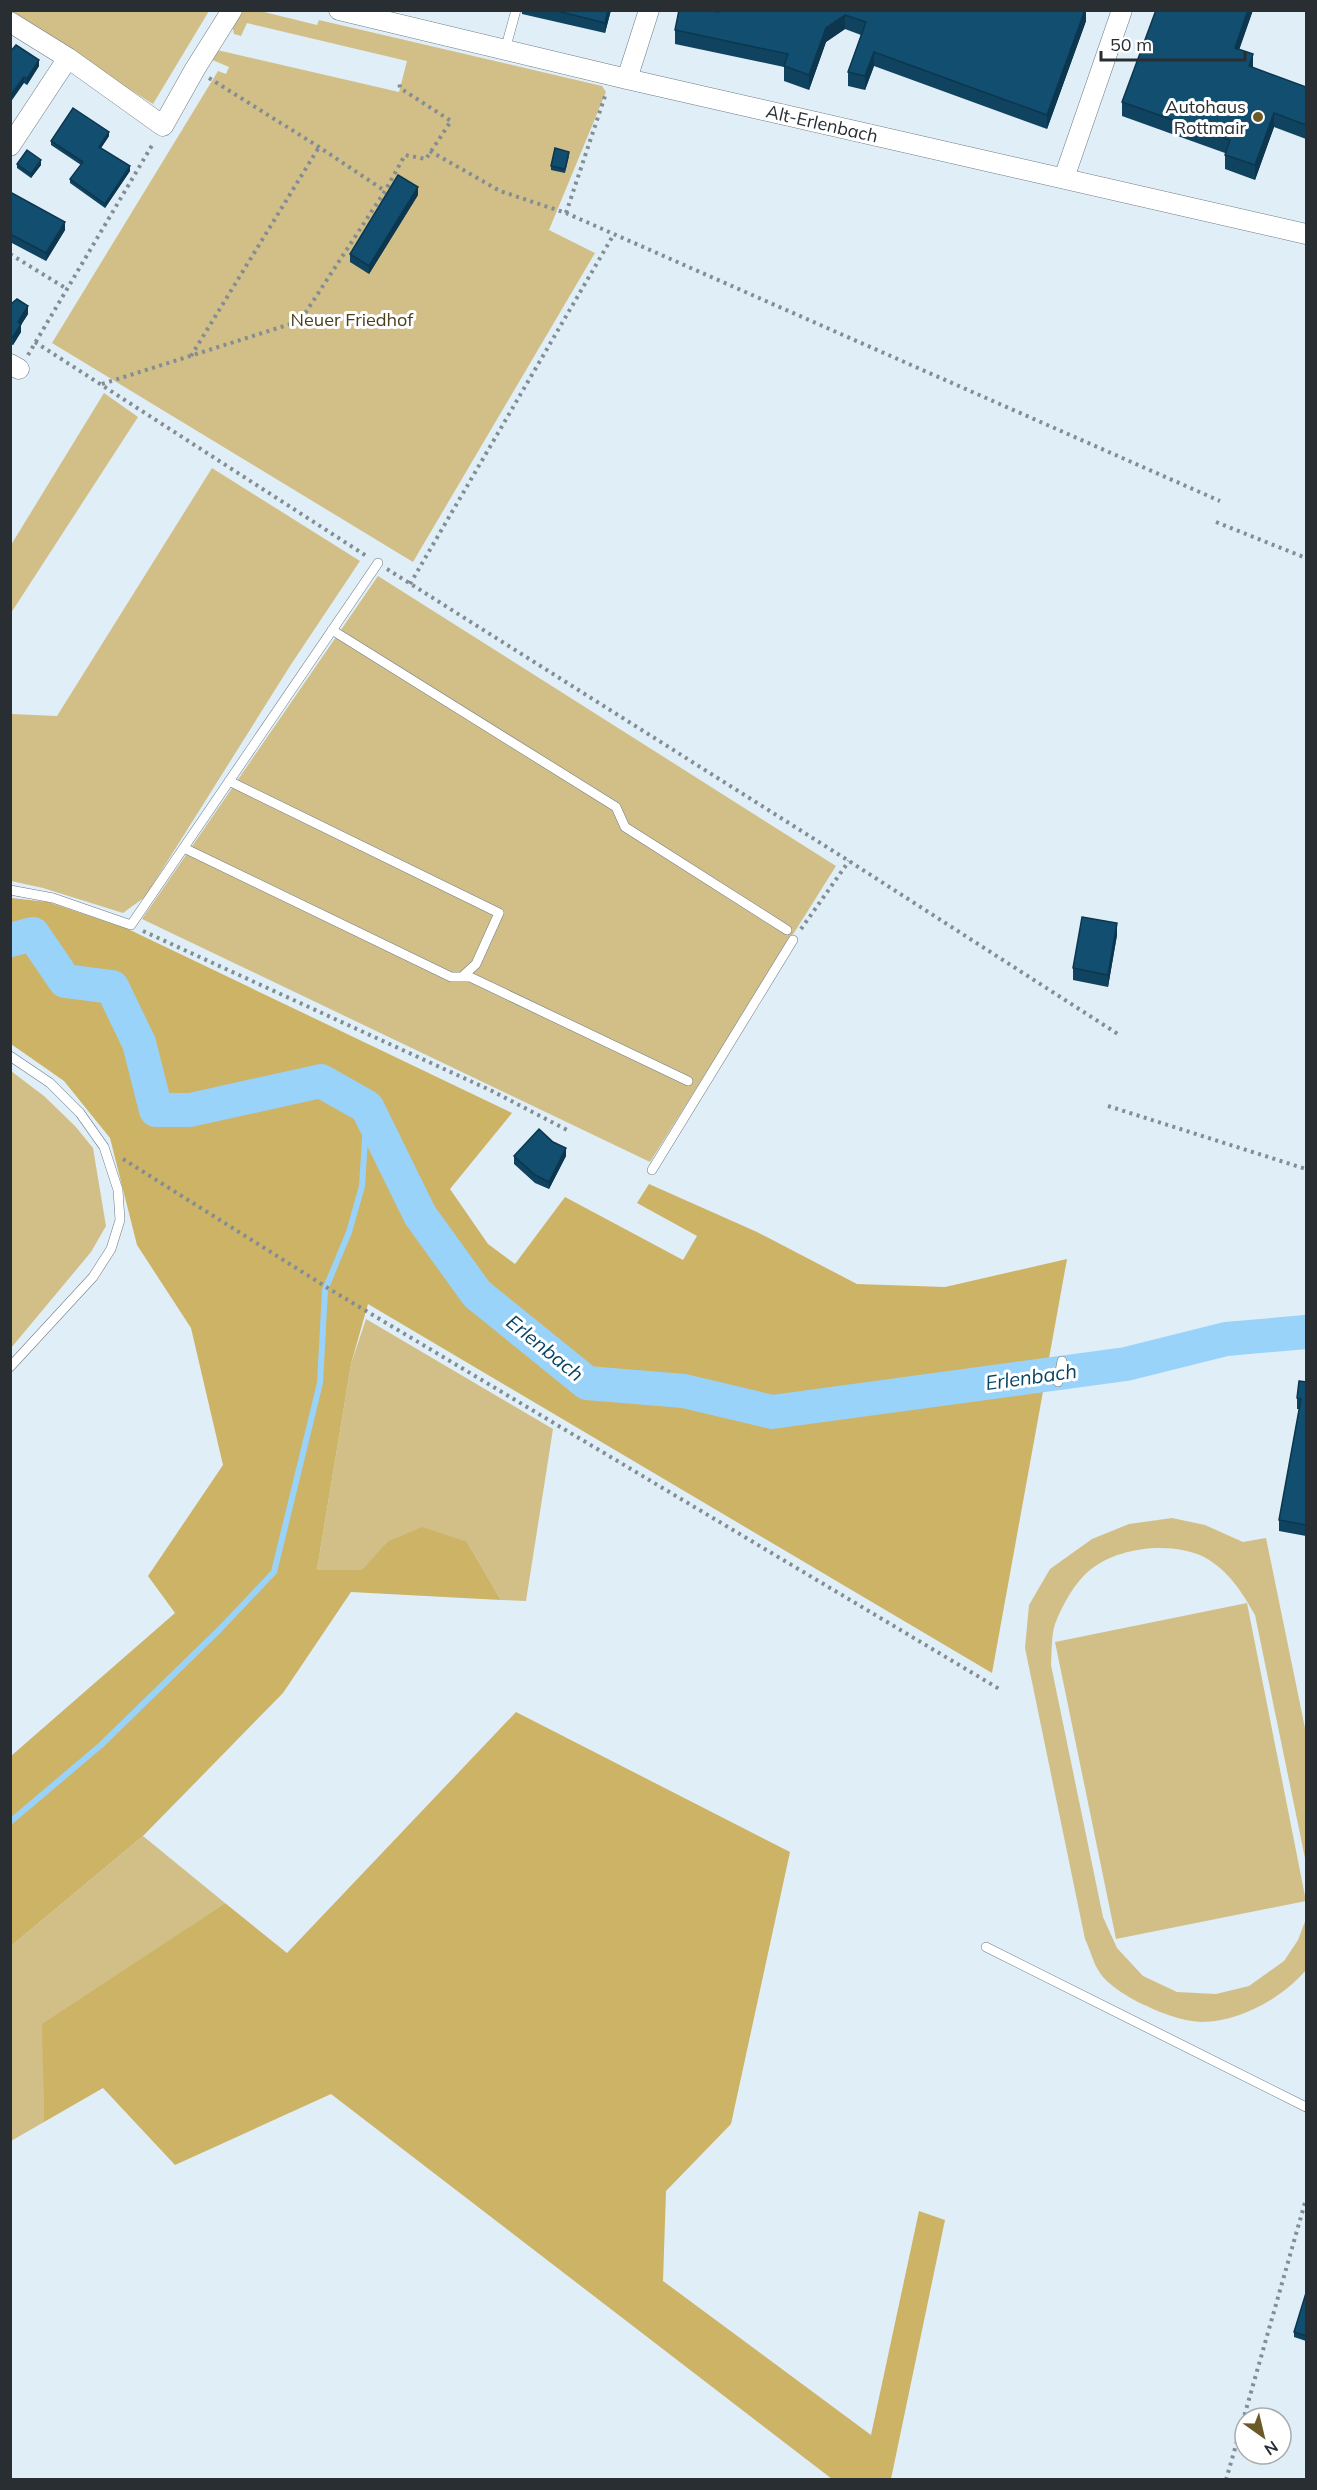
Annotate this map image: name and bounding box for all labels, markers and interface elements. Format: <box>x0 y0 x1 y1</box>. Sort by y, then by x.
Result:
scale bar <box>1101 24 1245 62</box>
text: 50 m <box>1110 33 1152 56</box>
place label: Autohaus Rottmair <box>1165 95 1246 139</box>
street label: Alt-Erlenbach <box>764 99 880 148</box>
marker: Autohaus Rottmair <box>1251 110 1265 124</box>
park label: Neuer Friedhof <box>291 308 414 331</box>
water label: Erlenbach <box>502 1309 589 1386</box>
water label: Erlenbach <box>984 1358 1078 1395</box>
north arrow <box>1233 2406 1293 2466</box>
text: N <box>1261 2437 1282 2460</box>

